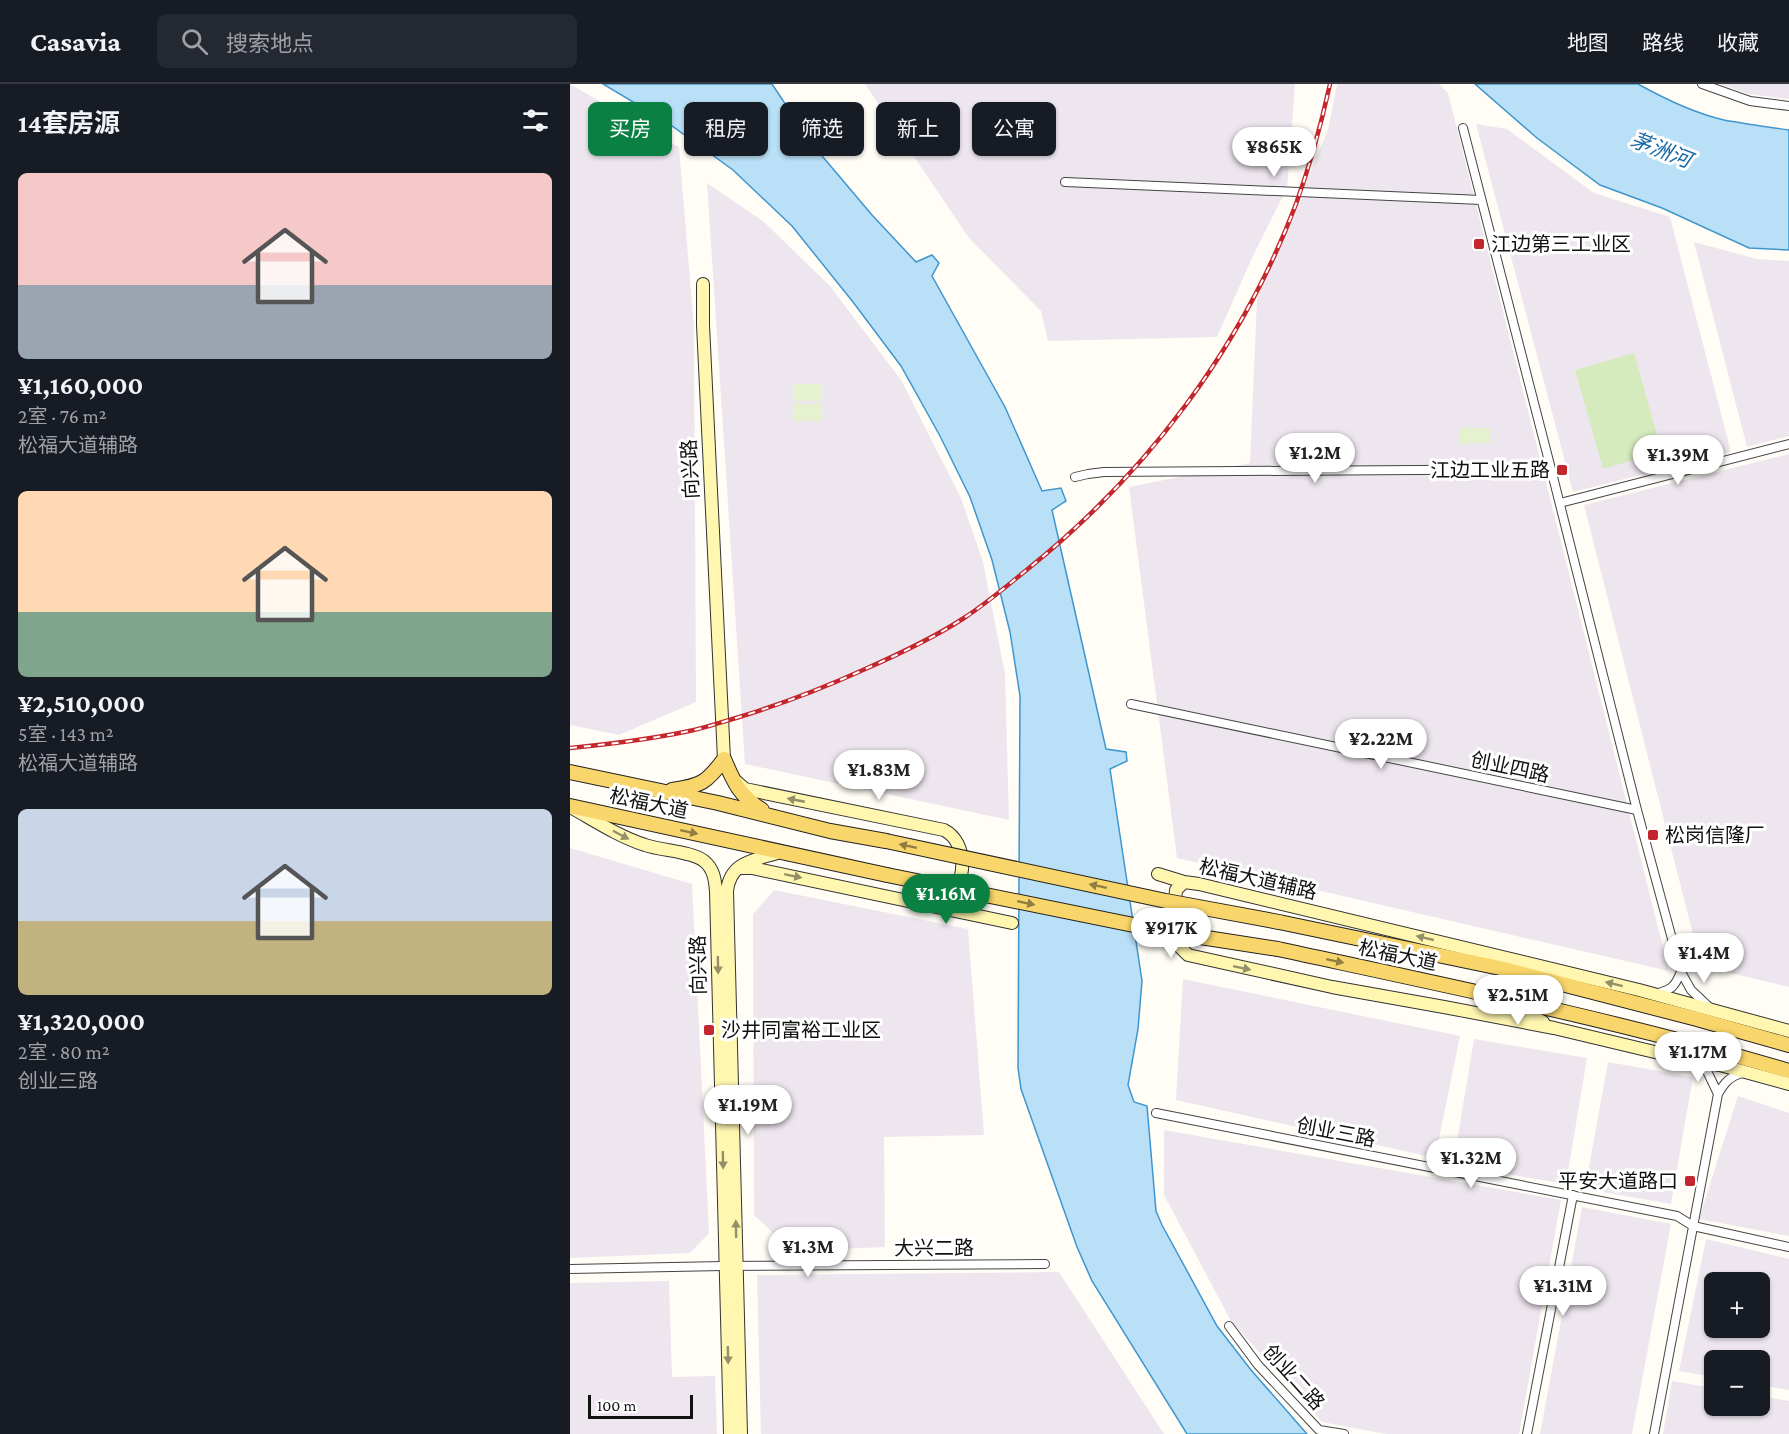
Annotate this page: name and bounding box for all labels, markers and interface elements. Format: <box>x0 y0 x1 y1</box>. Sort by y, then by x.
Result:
search box <box>157 14 577 68</box>
icon: search <box>178 25 211 58</box>
text: Casavia <box>30 26 121 57</box>
text: 搜索地点 <box>226 31 314 56</box>
text: 地图 <box>1567 31 1609 55</box>
text: 路线 <box>1642 31 1684 55</box>
text: 收藏 <box>1717 31 1759 55</box>
chip: 买房 <box>588 102 672 156</box>
chip: 租房 <box>684 102 768 156</box>
chip: 筛选 <box>780 102 864 156</box>
chip: 新上 <box>876 102 960 156</box>
chip: 公寓 <box>972 102 1056 156</box>
icon: filters <box>519 104 552 137</box>
text: 14套房源 <box>18 109 120 138</box>
pin: ¥865K <box>1232 127 1316 178</box>
water label: 茅洲河 <box>1627 128 1698 174</box>
text: ¥865K <box>1246 135 1302 157</box>
icon: home <box>231 212 339 320</box>
place label: 江边第三工业区 <box>1491 233 1631 255</box>
marker: 江边第三工业区 <box>1472 237 1486 251</box>
text: ¥1,160,000 <box>18 371 143 400</box>
text: 2室 · 76 m² <box>18 405 107 427</box>
pin: ¥1.2M <box>1273 433 1357 484</box>
text: 松福大道辅路 <box>18 434 138 456</box>
pin: ¥1.39M <box>1629 435 1727 486</box>
street label: 向兴路 <box>677 438 703 500</box>
text: ¥1.2M <box>1289 441 1341 463</box>
text: ¥1.39M <box>1647 443 1709 465</box>
place label: 江边工业五路 <box>1430 459 1550 481</box>
marker: 江边工业五路 <box>1555 463 1569 477</box>
icon: home <box>231 530 339 638</box>
text: ¥2,510,000 <box>18 689 145 718</box>
pin: ¥2.22M <box>1332 719 1430 770</box>
text: 5室 · 143 m² <box>18 723 114 745</box>
text: ¥2.22M <box>1349 727 1413 749</box>
street label: 创业四路 <box>1469 748 1551 786</box>
pin: ¥1.83M <box>830 750 928 801</box>
text: 松福大道辅路 <box>18 752 138 774</box>
text: ¥1.83M <box>847 758 911 780</box>
street label: 松福大道 <box>608 784 690 822</box>
one-way arrow <box>786 795 805 804</box>
place label: 松岗信隆厂 <box>1665 824 1765 846</box>
one-way arrow <box>680 828 699 837</box>
marker: 松岗信隆厂 <box>1646 828 1660 842</box>
one-way arrow <box>613 830 630 840</box>
one-way arrow <box>898 841 917 850</box>
icon: home <box>231 848 339 956</box>
street label: 松福大道辅路 <box>1197 855 1319 903</box>
one-way arrow <box>784 872 803 882</box>
pin: ¥1.16M <box>897 874 995 925</box>
one-way arrow <box>1089 881 1108 891</box>
text: ¥1.16M <box>916 882 976 904</box>
one-way arrow <box>1017 899 1036 908</box>
pin: ¥917K <box>1129 908 1213 959</box>
text: ¥917K <box>1145 916 1197 938</box>
one-way arrow <box>1415 933 1434 942</box>
pin: ¥1.4M <box>1662 933 1746 984</box>
street label: 向兴路 <box>686 935 710 995</box>
street label: 松福大道 <box>1357 936 1439 974</box>
text: ¥1.4M <box>1678 941 1730 963</box>
one-way arrow <box>713 956 723 975</box>
one-way arrow <box>1326 957 1344 967</box>
one-way arrow <box>1233 963 1251 973</box>
pin: ¥2.51M <box>1469 975 1567 1026</box>
one-way arrow <box>1605 978 1623 988</box>
text: ¥2.51M <box>1487 983 1549 1005</box>
text: ¥1,320,000 <box>18 1007 145 1036</box>
place label: 沙井同富裕工业区 <box>721 1019 881 1041</box>
marker: 沙井同富裕工业区 <box>702 1023 716 1037</box>
pin: ¥1.17M <box>1649 1032 1747 1083</box>
text: ¥1.17M <box>1668 1040 1728 1062</box>
text: 2室 · 80 m² <box>18 1041 110 1063</box>
text: 创业三路 <box>18 1070 98 1092</box>
pin: ¥1.19M <box>699 1085 797 1136</box>
text: ¥1.19M <box>718 1093 778 1115</box>
street label: 创业三路 <box>1295 1114 1377 1150</box>
pin: ¥1.32M <box>1422 1138 1520 1189</box>
text: ¥1.32M <box>1440 1146 1502 1168</box>
one-way arrow <box>718 1151 728 1170</box>
place label: 平安大道路口 <box>1558 1170 1678 1192</box>
marker: 平安大道路口 <box>1683 1174 1697 1188</box>
one-way arrow <box>731 1219 741 1238</box>
pin: ¥1.3M <box>766 1227 850 1278</box>
text: ¥1.3M <box>782 1235 834 1257</box>
street label: 大兴二路 <box>894 1237 974 1259</box>
pin: ¥1.31M <box>1514 1266 1612 1317</box>
map controls <box>1704 1272 1770 1416</box>
button: + <box>1704 1272 1770 1338</box>
text: ¥1.31M <box>1533 1274 1593 1296</box>
street label: 创业二路 <box>1259 1340 1329 1414</box>
one-way arrow <box>723 1346 733 1365</box>
button: − <box>1704 1350 1770 1416</box>
scale bar <box>588 1392 693 1420</box>
text: 100 m <box>597 1397 636 1414</box>

